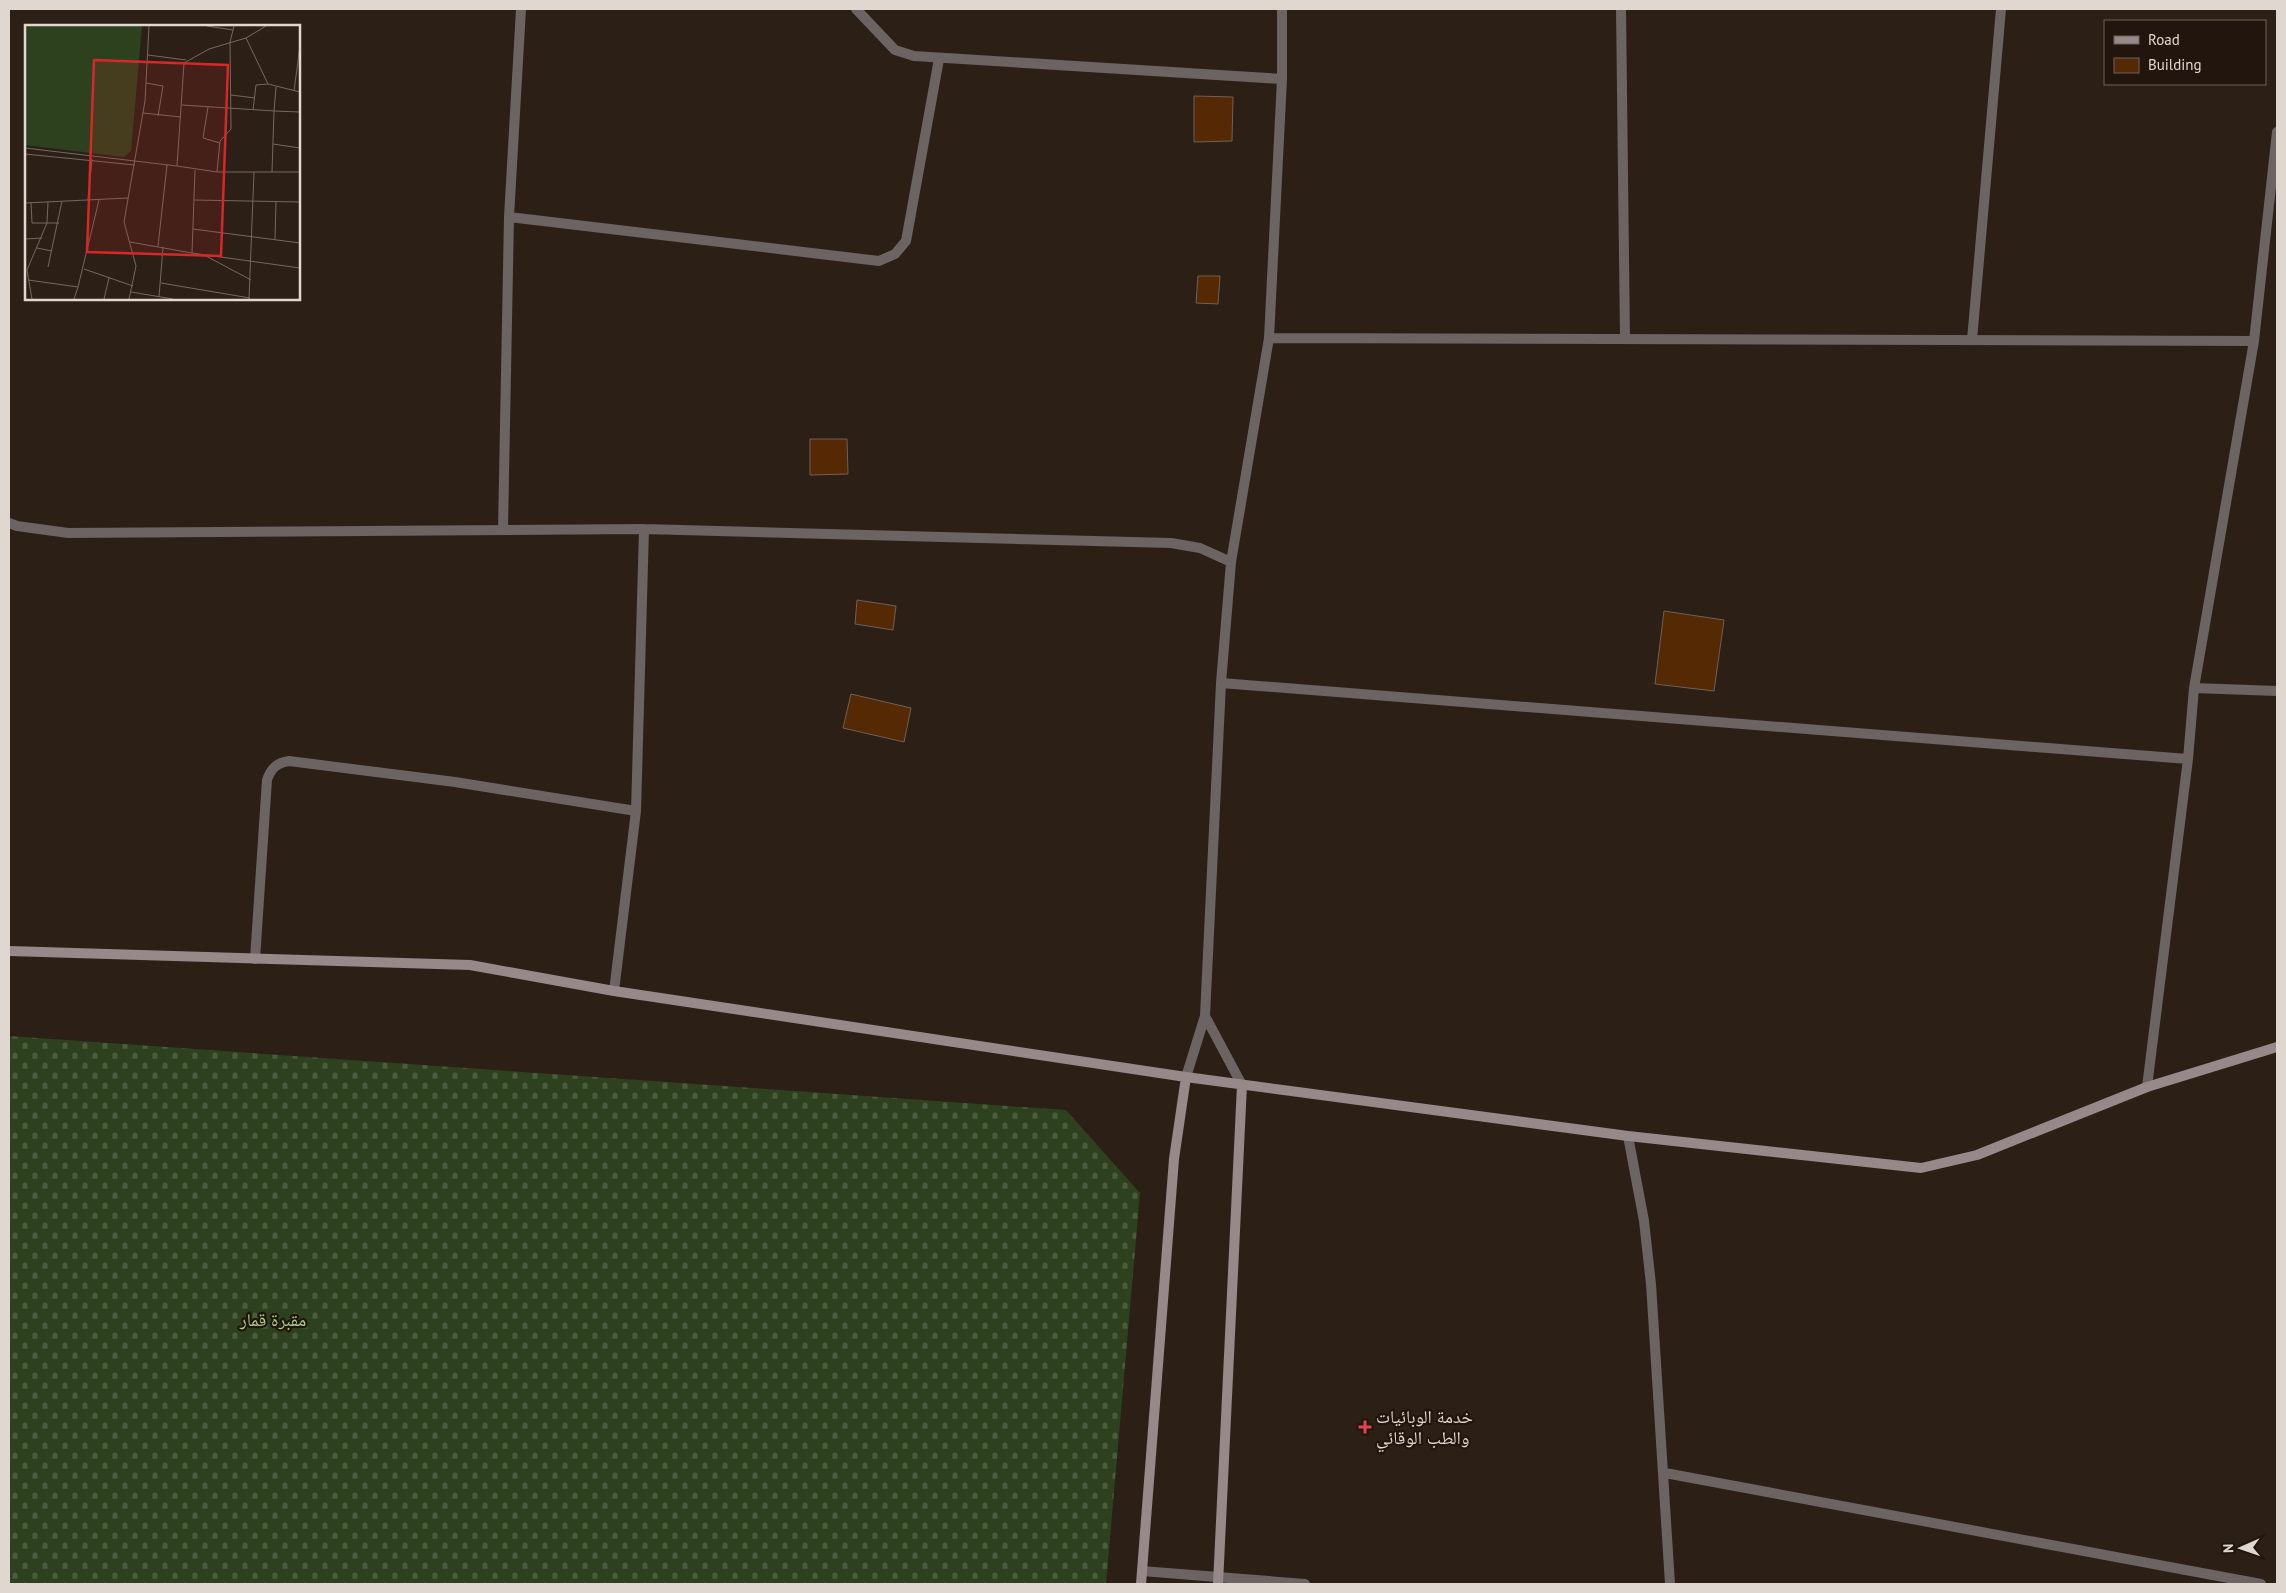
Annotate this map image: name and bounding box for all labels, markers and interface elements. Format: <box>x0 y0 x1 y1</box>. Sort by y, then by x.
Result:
legend <box>2104 20 2266 85</box>
inset map <box>25 25 300 300</box>
text: Road <box>2148 30 2180 49</box>
text: Building <box>2148 55 2202 74</box>
park label: مقبرة قمار <box>239 1308 306 1331</box>
place label: خدمة الوبائيات والطب الوقائي <box>1376 1405 1473 1453</box>
marker: خدمة الوبائيات والطب الوقائي <box>1358 1420 1372 1434</box>
north arrow <box>2216 1523 2266 1573</box>
text: N <box>2219 1544 2237 1553</box>

